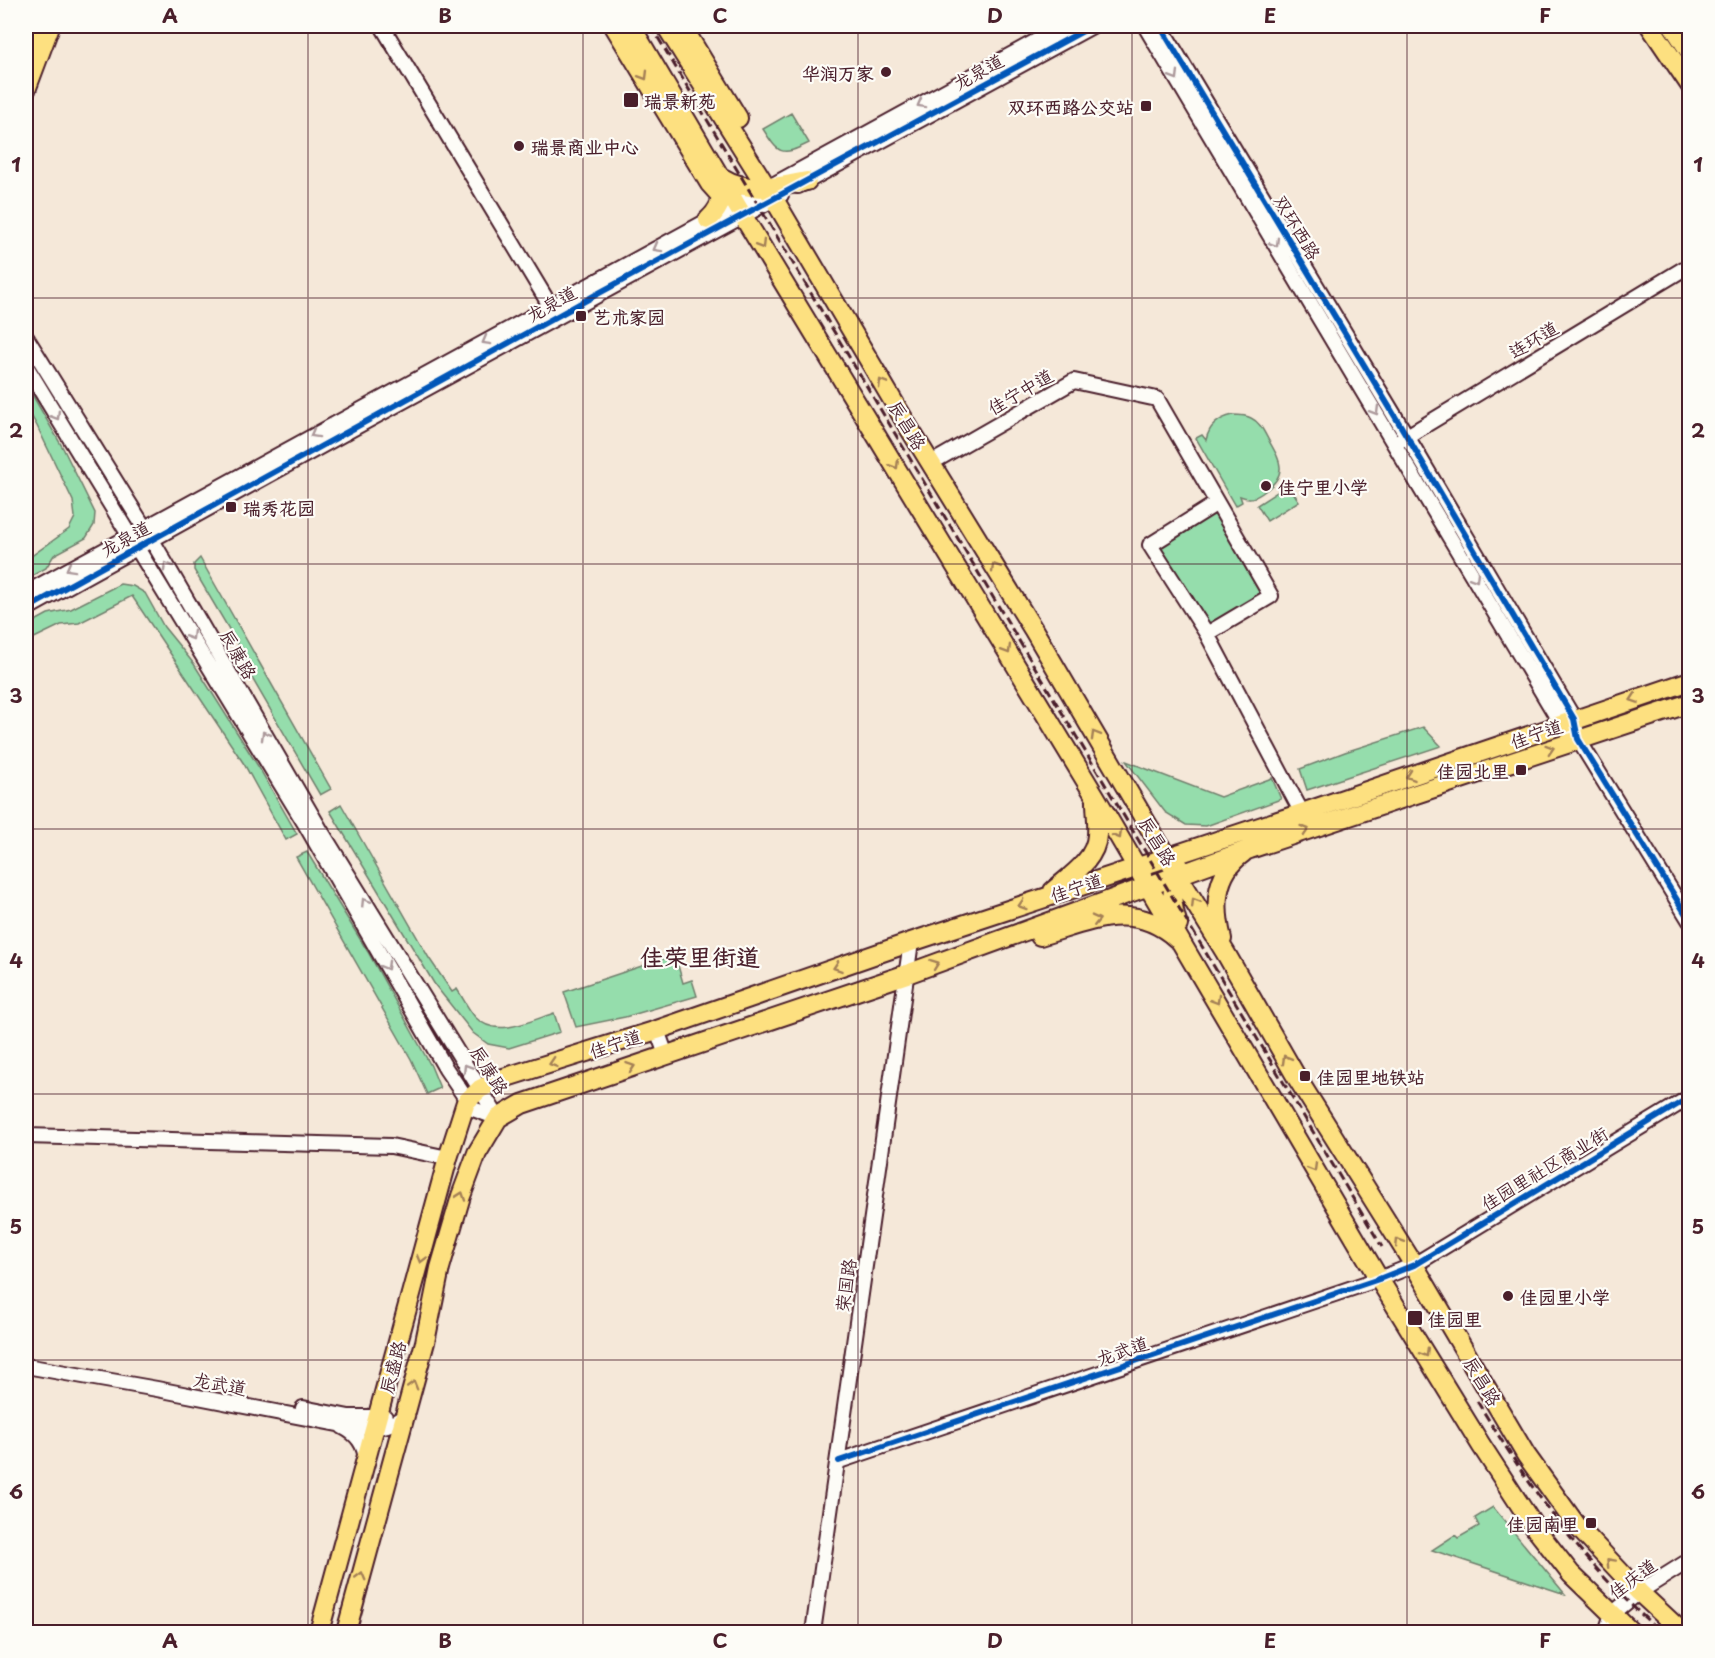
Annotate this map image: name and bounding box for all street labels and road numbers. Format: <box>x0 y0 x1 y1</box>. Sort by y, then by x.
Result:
street label: 龙泉道 <box>948 46 1008 96</box>
street label: 双环西路 <box>1268 189 1328 265</box>
street label: 龙泉道 <box>521 278 581 328</box>
street label: 连环道 <box>1503 314 1563 364</box>
street label: 佳宁中道 <box>982 361 1058 421</box>
street label: 辰昌路 <box>883 395 933 455</box>
street label: 龙泉道 <box>95 513 155 563</box>
street label: 辰康路 <box>214 624 264 684</box>
street label: 佳宁道 <box>1506 711 1566 755</box>
street label: 辰昌路 <box>1133 811 1183 871</box>
street label: 佳宁道 <box>1046 866 1106 908</box>
street label: 佳宁道 <box>585 1022 645 1064</box>
street label: 辰康路 <box>464 1040 516 1100</box>
street label: 佳园里社区商业街 <box>1475 1119 1613 1217</box>
street label: 荣国路 <box>828 1256 862 1314</box>
street label: 龙武道 <box>1092 1328 1152 1372</box>
street label: 辰盛路 <box>372 1337 412 1397</box>
street label: 辰昌路 <box>1458 1351 1508 1411</box>
street label: 龙武道 <box>191 1365 249 1401</box>
street label: 佳庆道 <box>1602 1551 1662 1605</box>

